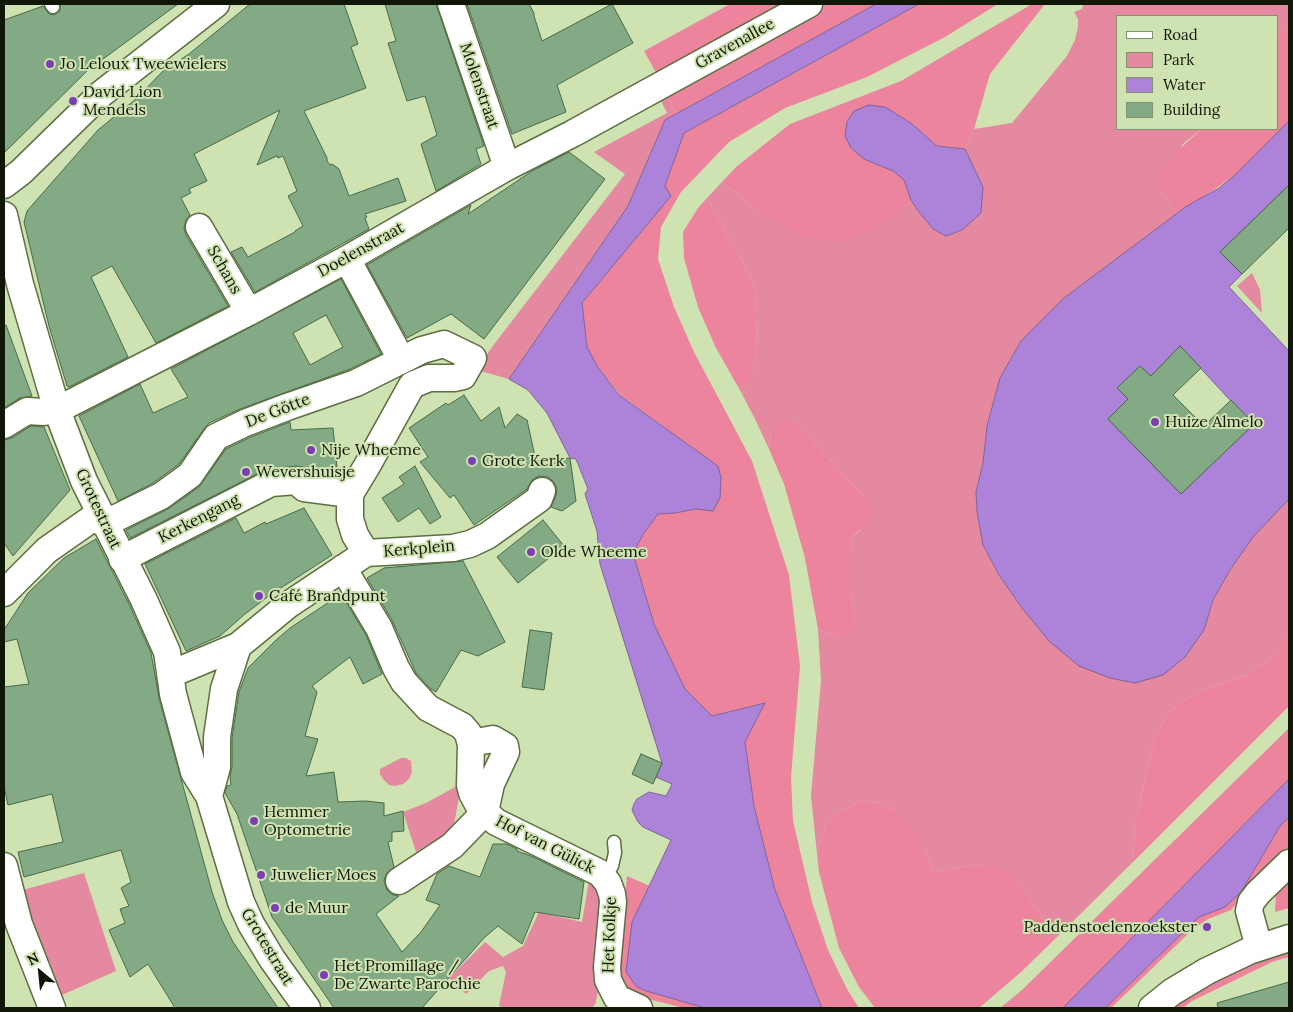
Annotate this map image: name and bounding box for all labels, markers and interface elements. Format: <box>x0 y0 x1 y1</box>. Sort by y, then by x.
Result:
street label: Gravenallee <box>692 14 778 74</box>
legend <box>1116 15 1278 130</box>
text: Road <box>1163 25 1198 44</box>
street label: Molenstraat <box>455 40 503 132</box>
text: Park <box>1163 50 1194 69</box>
place label: Jo Leloux Tweewielers <box>60 54 227 74</box>
marker: Jo Leloux Tweewielers <box>44 58 56 70</box>
text: Water <box>1163 75 1205 94</box>
place label: David Lion Mendels <box>83 82 162 120</box>
marker: David Lion Mendels <box>67 95 79 107</box>
text: Building <box>1163 100 1220 119</box>
street label: Doelenstraat <box>314 218 408 282</box>
street label: Schans <box>203 242 245 298</box>
street label: De Götte <box>243 390 313 432</box>
place label: Huize Almelo <box>1165 412 1263 432</box>
marker: Huize Almelo <box>1149 416 1161 428</box>
place label: Nije Wheeme <box>321 440 421 460</box>
marker: Nije Wheeme <box>305 444 317 456</box>
place label: Grote Kerk <box>482 451 564 471</box>
marker: Grote Kerk <box>466 455 478 467</box>
place label: Wevershuisje <box>256 462 355 482</box>
street label: Grotestraat <box>71 466 125 552</box>
marker: Wevershuisje <box>240 466 252 478</box>
street label: Kerkengang <box>155 490 243 548</box>
street label: Kerkplein <box>382 536 456 562</box>
place label: Olde Wheeme <box>541 542 647 562</box>
marker: Olde Wheeme <box>525 546 537 558</box>
place label: Café Brandpunt <box>269 586 386 606</box>
marker: Café Brandpunt <box>253 590 265 602</box>
place label: Hemmer Optometrie <box>264 802 351 840</box>
street label: Hof van Gülick <box>492 812 598 878</box>
marker: Hemmer Optometrie <box>248 815 260 827</box>
place label: Juwelier Moes <box>271 865 376 885</box>
marker: Juwelier Moes <box>255 869 267 881</box>
street label: Het Kolkje <box>599 896 621 974</box>
place label: de Muur <box>285 898 348 918</box>
marker: de Muur <box>269 902 281 914</box>
street label: Grotestraat <box>237 905 297 989</box>
place label: Paddenstoelenzoekster <box>1023 917 1197 937</box>
marker: Paddenstoelenzoekster <box>1201 921 1213 933</box>
north arrow <box>15 947 65 997</box>
text: N <box>24 948 42 969</box>
place label: Het Promillage / De Zwarte Parochie <box>334 956 481 994</box>
marker: Het Promillage / De Zwarte Parochie <box>318 969 330 981</box>

